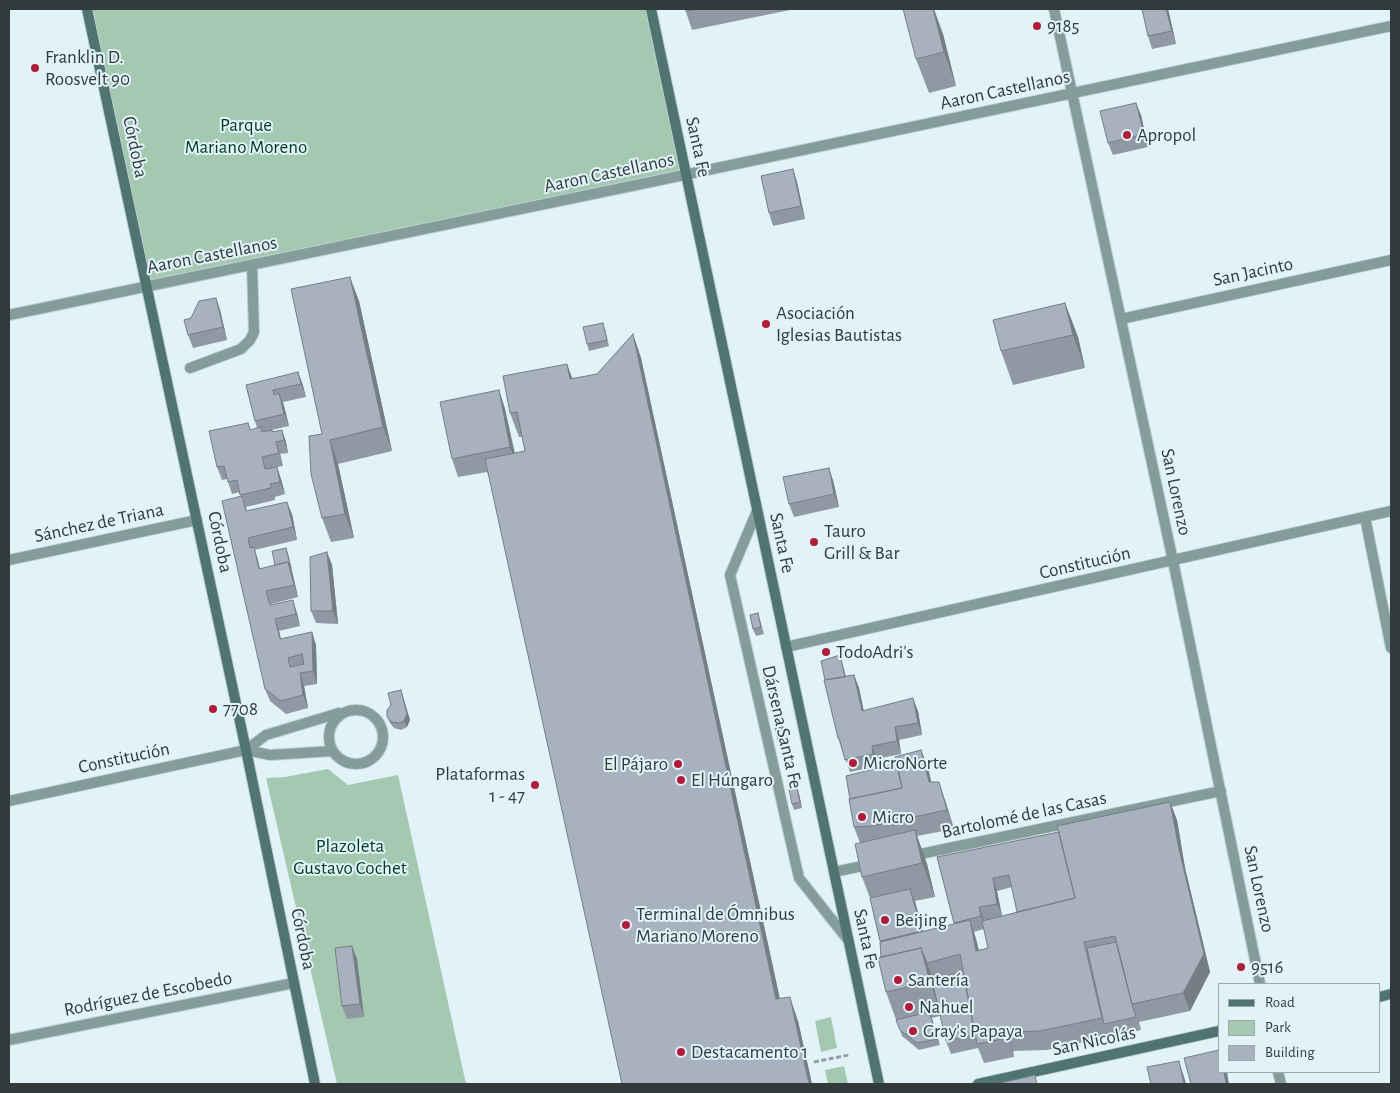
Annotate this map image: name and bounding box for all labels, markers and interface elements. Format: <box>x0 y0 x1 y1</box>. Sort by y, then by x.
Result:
place label: 9185 <box>1047 15 1079 37</box>
marker: 9185 <box>1031 20 1043 32</box>
place label: Franklin D. Roosvelt 90 <box>45 46 130 90</box>
marker: Franklin D. Roosvelt 90 <box>29 62 41 74</box>
street label: Aaron Castellanos <box>938 65 1072 115</box>
street label: Córdoba <box>117 114 153 180</box>
park label: Parque Mariano Moreno <box>185 114 307 158</box>
street label: Santa Fe <box>680 115 716 179</box>
place label: Apropol <box>1137 124 1196 146</box>
marker: Apropol <box>1121 129 1133 141</box>
street label: Aaron Castellanos <box>542 148 676 198</box>
street label: Aaron Castellanos <box>145 231 279 279</box>
street label: San Jacinto <box>1211 252 1295 292</box>
place label: Asociación Iglesias Bautistas <box>776 302 902 346</box>
marker: Asociación Iglesias Bautistas <box>760 318 772 330</box>
street label: San Lorenzo <box>1156 446 1196 538</box>
street label: Sánchez de Triana <box>32 498 166 548</box>
street label: Córdoba <box>202 509 238 575</box>
street label: Santa Fe <box>764 511 800 575</box>
place label: Tauro Grill & Bar <box>824 520 900 564</box>
marker: Tauro Grill & Bar <box>808 536 820 548</box>
street label: Constitución <box>1037 541 1133 585</box>
place label: TodoAdri's <box>836 641 914 663</box>
marker: TodoAdri's <box>820 646 832 658</box>
street label: Dársena Santa Fe <box>757 663 807 791</box>
place label: 7708 <box>223 698 258 720</box>
marker: 7708 <box>207 703 219 715</box>
street label: Constitución <box>76 737 172 779</box>
place label: MicroNorte <box>863 752 947 774</box>
place label: El Pájaro <box>604 753 668 775</box>
marker: MicroNorte <box>847 757 859 769</box>
marker: El Pájaro <box>672 758 684 770</box>
place label: Plataformas 1 - 47 <box>435 763 525 807</box>
place label: El Húngaro <box>691 769 773 791</box>
marker: El Húngaro <box>675 774 687 786</box>
marker: Plataformas 1 - 47 <box>529 779 541 791</box>
street label: Bartolomé de las Casas <box>940 786 1108 844</box>
place label: Micro <box>872 806 914 828</box>
marker: Micro <box>856 811 868 823</box>
park label: Plazoleta Gustavo Cochet <box>293 835 407 879</box>
street label: San Lorenzo <box>1239 843 1279 935</box>
place label: Terminal de Ómnibus Mariano Moreno <box>636 903 795 947</box>
street label: Córdoba <box>285 906 321 972</box>
street label: Santa Fe <box>848 907 884 971</box>
place label: Beijing <box>895 909 947 931</box>
marker: Beijing <box>879 914 891 926</box>
marker: Terminal de Ómnibus Mariano Moreno <box>620 919 632 931</box>
place label: 9516 <box>1251 956 1283 978</box>
marker: 9516 <box>1235 961 1247 973</box>
street label: Rodríguez de Escobedo <box>62 967 234 1021</box>
place label: Santería <box>908 969 969 991</box>
marker: Santería <box>892 974 904 986</box>
legend <box>1218 983 1380 1073</box>
text: Road <box>1265 995 1295 1010</box>
place label: Nahuel <box>919 996 973 1018</box>
marker: Nahuel <box>903 1001 915 1013</box>
place label: Gray's Papaya <box>923 1020 1023 1042</box>
text: Park <box>1265 1020 1291 1035</box>
street label: San Nicolás <box>1050 1021 1138 1061</box>
marker: Gray's Papaya <box>907 1025 919 1037</box>
place label: Destacamento 1 <box>691 1041 808 1063</box>
text: Building <box>1265 1045 1315 1060</box>
marker: Destacamento 1 <box>675 1046 687 1058</box>

